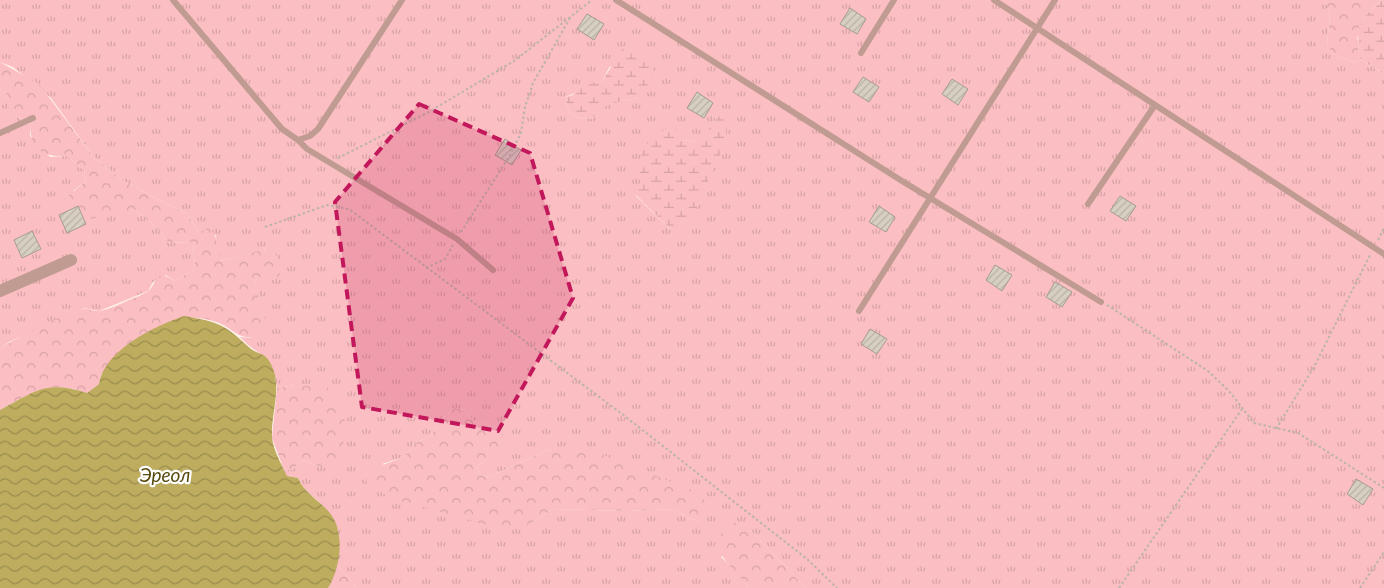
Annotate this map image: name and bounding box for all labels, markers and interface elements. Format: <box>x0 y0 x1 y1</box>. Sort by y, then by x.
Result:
water label: Эреол <box>140 463 190 486</box>

